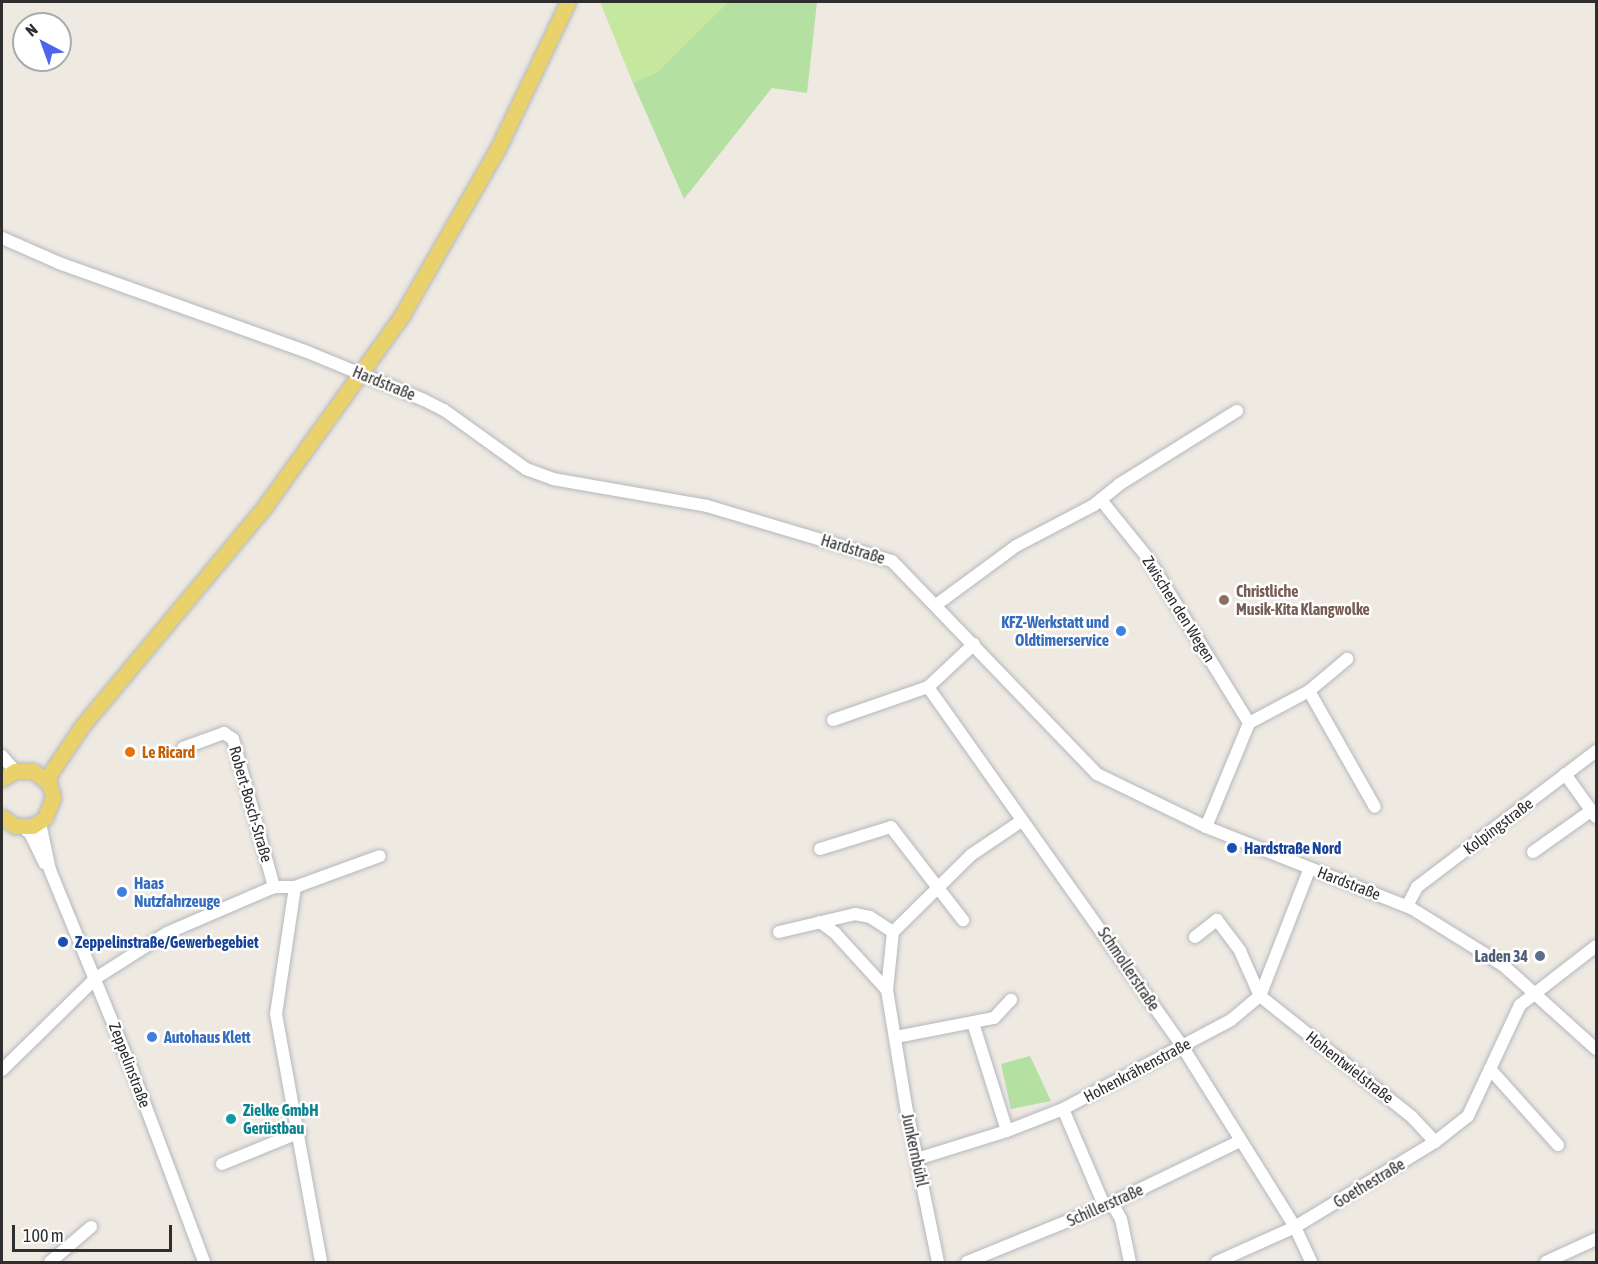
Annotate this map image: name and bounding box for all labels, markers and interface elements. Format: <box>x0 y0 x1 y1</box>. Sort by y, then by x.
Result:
north arrow <box>12 12 72 72</box>
text: N <box>22 20 41 40</box>
street label: Hardstraße <box>350 362 418 404</box>
street label: Hardstraße <box>819 530 887 568</box>
street label: Zwischen den Wegen <box>1139 552 1219 666</box>
place label: Christliche Musik-Kita Klangwolke <box>1236 581 1370 619</box>
marker: Christliche Musik-Kita Klangwolke <box>1217 593 1231 607</box>
place label: KFZ-Werkstatt und Oldtimerservice <box>1001 612 1109 650</box>
marker: KFZ-Werkstatt und Oldtimerservice <box>1114 624 1128 638</box>
place label: Le Ricard <box>142 742 195 762</box>
street label: Robert-Bosch-Straße <box>225 744 277 864</box>
marker: Le Ricard <box>123 745 137 759</box>
street label: Kolpingstraße <box>1459 794 1537 858</box>
place label: Hardstraße Nord <box>1244 838 1341 858</box>
marker: Hardstraße Nord <box>1225 841 1239 855</box>
street label: Hardstraße <box>1315 862 1383 904</box>
place label: Haas Nutzfahrzeuge <box>134 873 220 911</box>
marker: Haas Nutzfahrzeuge <box>115 885 129 899</box>
street label: Schmollerstraße <box>1094 924 1164 1014</box>
place label: Zeppelinstraße/Gewerbegebiet <box>75 932 259 952</box>
marker: Zeppelinstraße/Gewerbegebiet <box>56 935 70 949</box>
place label: Laden 34 <box>1475 946 1528 966</box>
marker: Laden 34 <box>1533 949 1547 963</box>
street label: Zeppelinstraße <box>105 1020 155 1110</box>
place label: Autohaus Klett <box>164 1027 251 1047</box>
street label: Hohentwielstraße <box>1302 1027 1398 1107</box>
marker: Autohaus Klett <box>145 1030 159 1044</box>
street label: Hohenkrähenstraße <box>1080 1034 1194 1106</box>
place label: Zielke GmbH Gerüstbau <box>243 1100 318 1138</box>
marker: Zielke GmbH Gerüstbau <box>224 1112 238 1126</box>
street label: Junkernbühl <box>898 1112 932 1188</box>
street label: Goethestraße <box>1330 1154 1408 1212</box>
street label: Schillerstraße <box>1064 1180 1146 1230</box>
scale bar <box>15 1213 176 1251</box>
text: 100 m <box>23 1225 64 1246</box>

